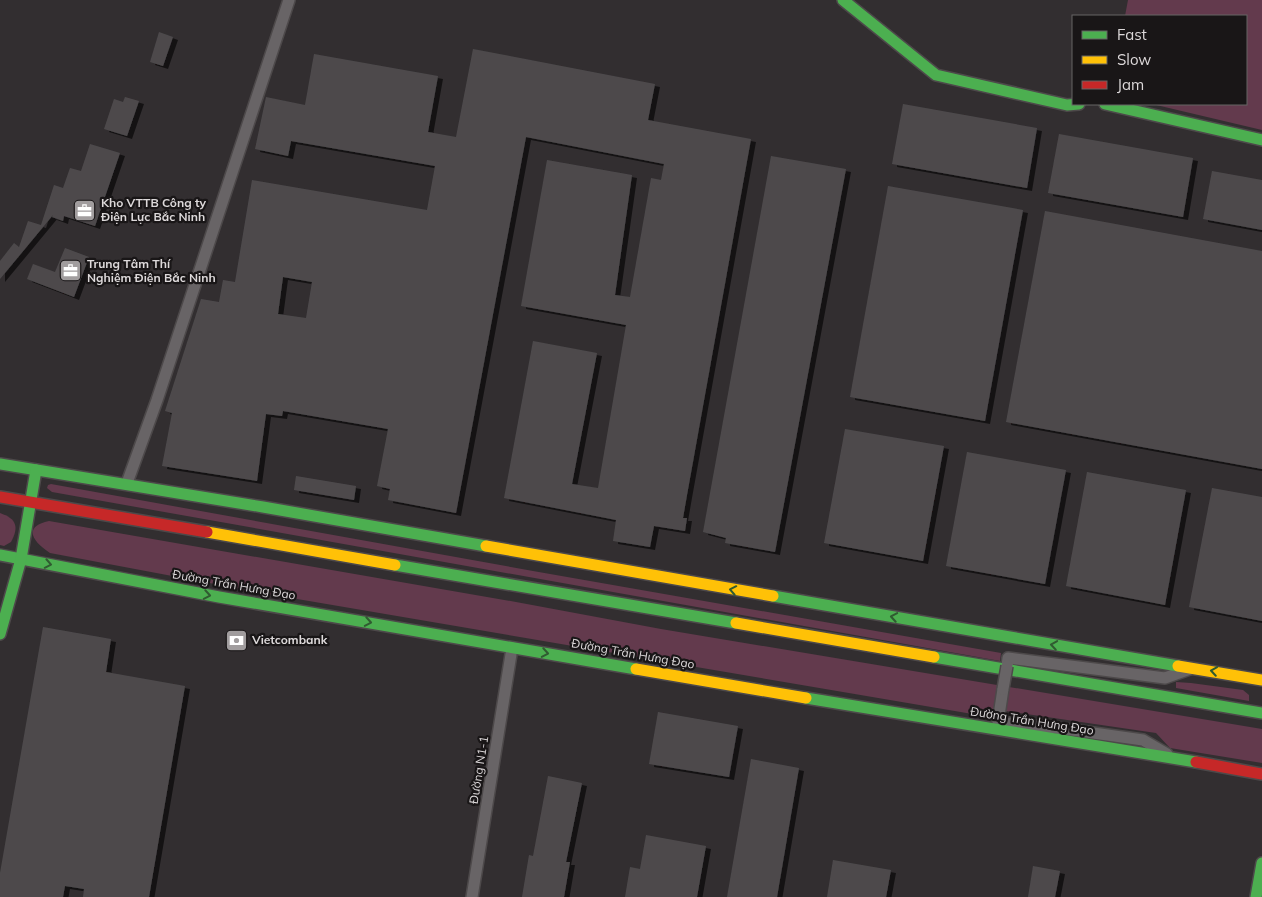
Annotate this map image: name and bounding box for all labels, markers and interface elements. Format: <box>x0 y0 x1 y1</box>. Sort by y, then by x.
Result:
legend <box>1072 15 1247 105</box>
text: Fast <box>1117 25 1147 44</box>
text: Slow <box>1117 50 1151 69</box>
text: Jam <box>1117 75 1144 94</box>
place label: Kho VTTB Công ty Điện Lực Bắc Ninh <box>100 195 207 224</box>
office icon: Kho VTTB Công ty Điện Lực Bắc Ninh <box>73 198 97 222</box>
place label: Trung Tâm Thí Nghiệm Điện Bắc Ninh <box>87 256 216 285</box>
office icon: Trung Tâm Thí Nghiệm Điện Bắc Ninh <box>59 259 83 283</box>
one-way arrow <box>44 558 52 568</box>
street label: Đường Trần Hưng Đạo <box>171 566 297 603</box>
one-way arrow <box>729 585 738 595</box>
one-way arrow <box>203 589 212 599</box>
one-way arrow <box>889 613 898 623</box>
one-way arrow <box>363 616 372 626</box>
bank icon: Vietcombank <box>224 628 248 652</box>
place label: Vietcombank <box>251 632 328 647</box>
street label: Đường Trần Hưng Đạo <box>570 635 696 672</box>
one-way arrow <box>1049 640 1057 651</box>
one-way arrow <box>541 648 549 658</box>
one-way arrow <box>1210 666 1218 676</box>
street label: Đường Trần Hưng Đạo <box>969 703 1095 738</box>
street label: Đường N1-1 <box>466 735 491 805</box>

